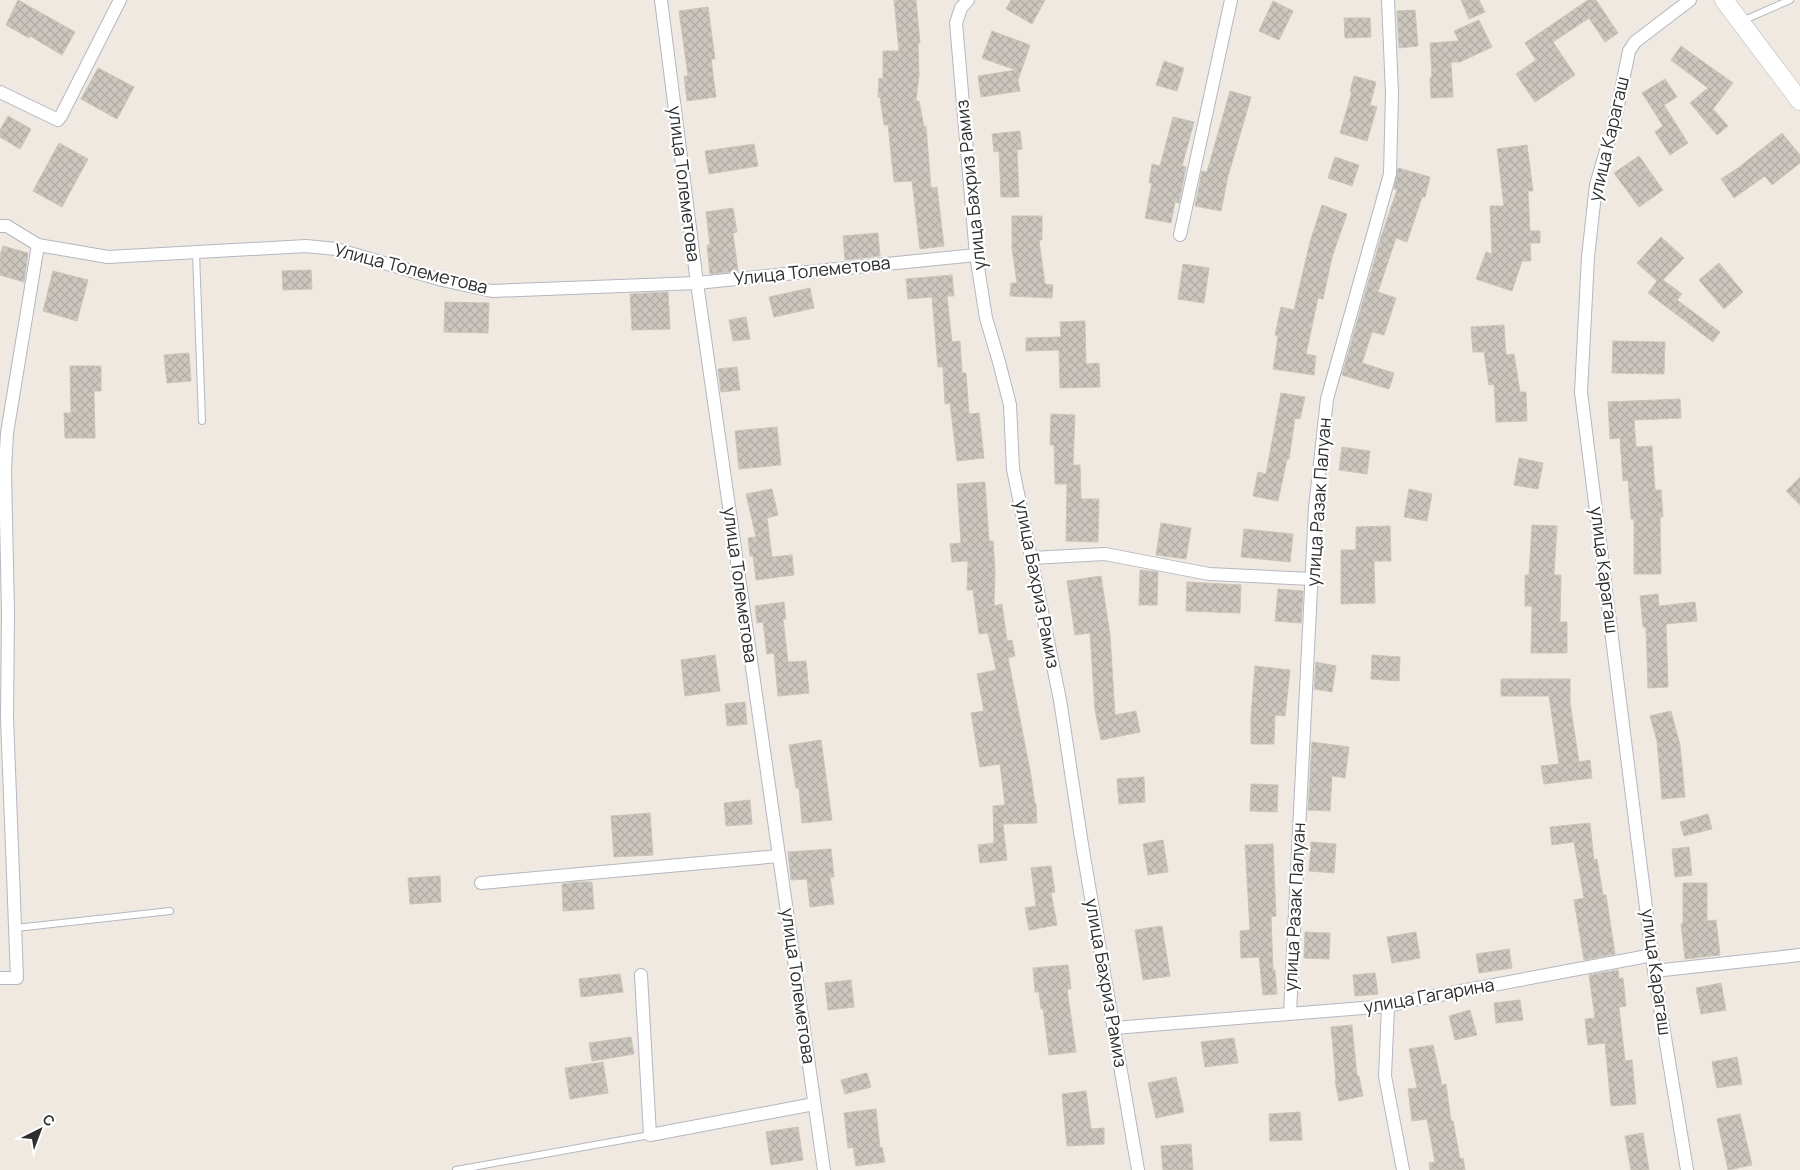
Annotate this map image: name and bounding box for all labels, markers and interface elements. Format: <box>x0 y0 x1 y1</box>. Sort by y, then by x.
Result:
street label: улица Карагаш <box>1582 74 1634 204</box>
street label: улица Бахриз Рамиз <box>949 99 991 271</box>
street label: улица Толеметова <box>664 104 706 263</box>
street label: Улица Толеметова <box>332 237 491 299</box>
street label: Улица Толеметова <box>732 250 892 290</box>
street label: улица Разак Палуан <box>1300 417 1336 587</box>
street label: улица Бахриз Рамиз <box>1010 498 1066 670</box>
street label: улица Толеметова <box>718 505 764 664</box>
street label: улица Карагаш <box>1585 505 1625 635</box>
street label: улица Разак Палуан <box>1278 822 1310 992</box>
street label: улица Бахриз Рамиз <box>1080 896 1134 1069</box>
street label: улица Толеметова <box>776 906 822 1065</box>
street label: улица Карагаш <box>1636 907 1678 1037</box>
street label: улица Гагарина <box>1362 972 1496 1018</box>
north arrow <box>15 1105 65 1155</box>
text: С <box>39 1109 59 1130</box>

